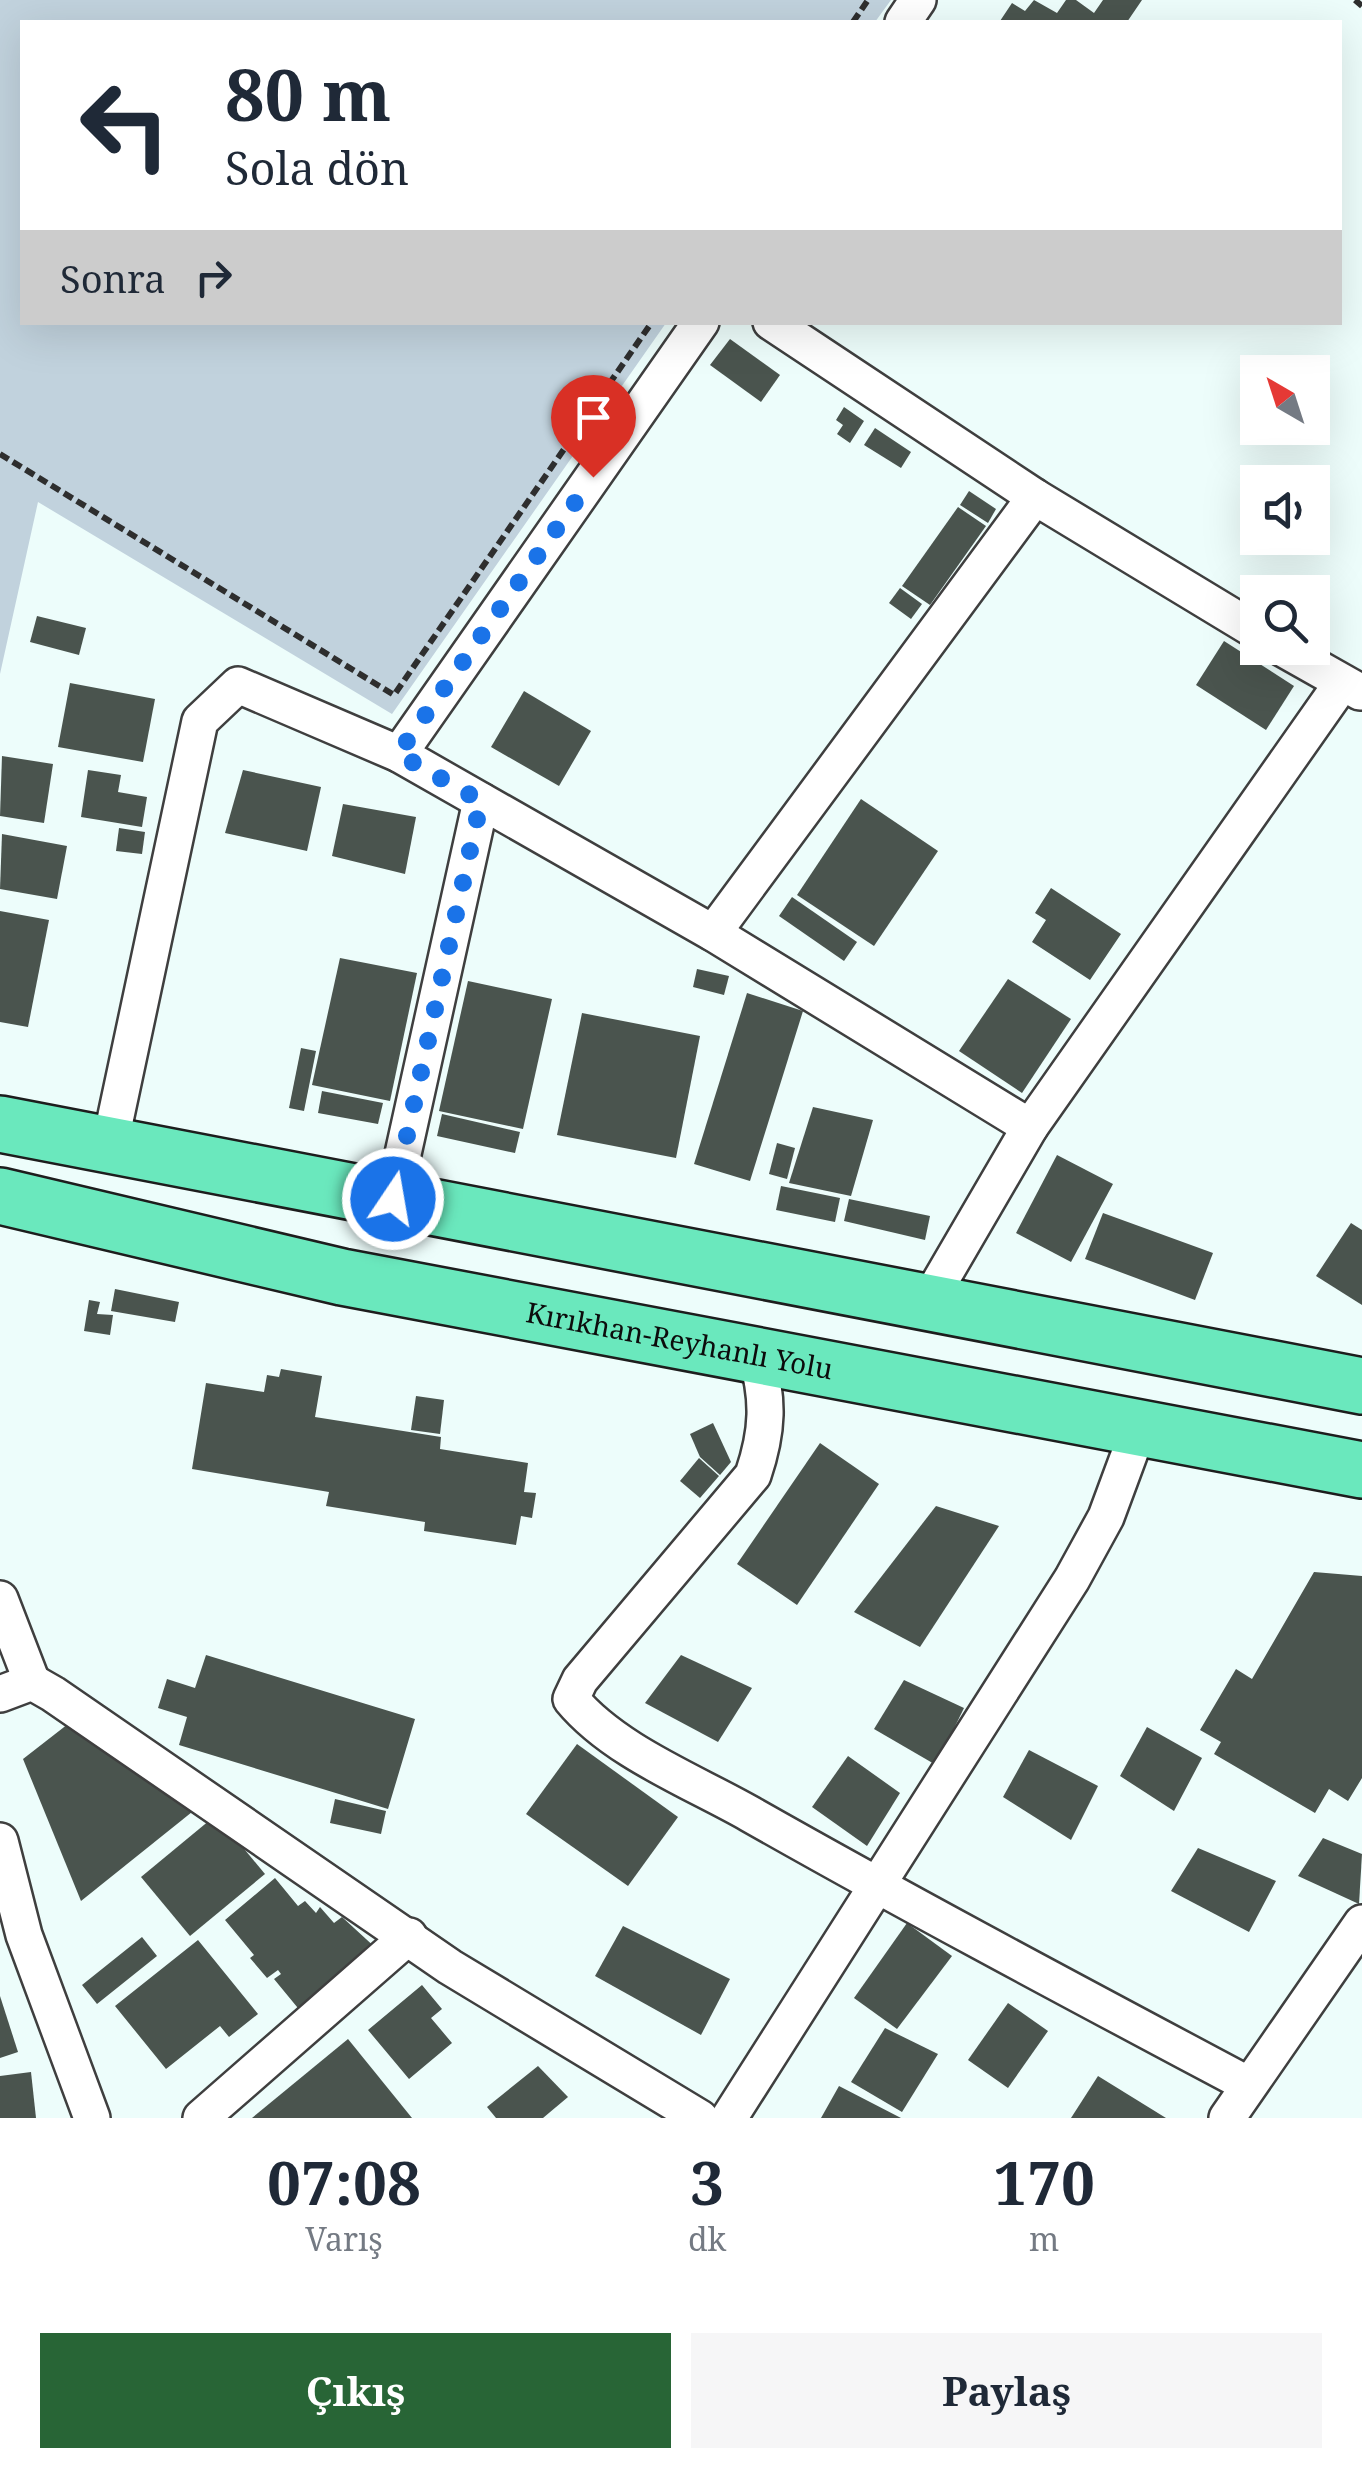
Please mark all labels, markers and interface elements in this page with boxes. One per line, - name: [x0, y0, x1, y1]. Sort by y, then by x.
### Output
- text: 80 m: [225, 46, 391, 142]
- icon: left: [60, 60, 190, 190]
- text: Sola dön: [225, 137, 409, 198]
- icon: right: [186, 250, 241, 305]
- text: Sonra: [60, 252, 166, 304]
- north arrow: [1240, 355, 1330, 445]
- map controls: [1240, 355, 1330, 665]
- pin: [551, 375, 636, 478]
- icon: arrive: [566, 390, 621, 445]
- button: sound: [1240, 465, 1330, 555]
- button: search: [1240, 575, 1330, 665]
- position arrow: [341, 1147, 445, 1251]
- street label: Kırıkhan-Reyhanlı Yolu: [523, 1292, 836, 1388]
- text: 07:08: [267, 2141, 421, 2223]
- text: 3: [690, 2141, 724, 2223]
- text: 170: [993, 2141, 1095, 2223]
- text: Varış: [305, 2217, 383, 2260]
- text: dk: [688, 2217, 726, 2260]
- text: m: [1029, 2217, 1059, 2260]
- button: Çıkış: [40, 2333, 671, 2448]
- button: Paylaş: [691, 2333, 1322, 2448]

